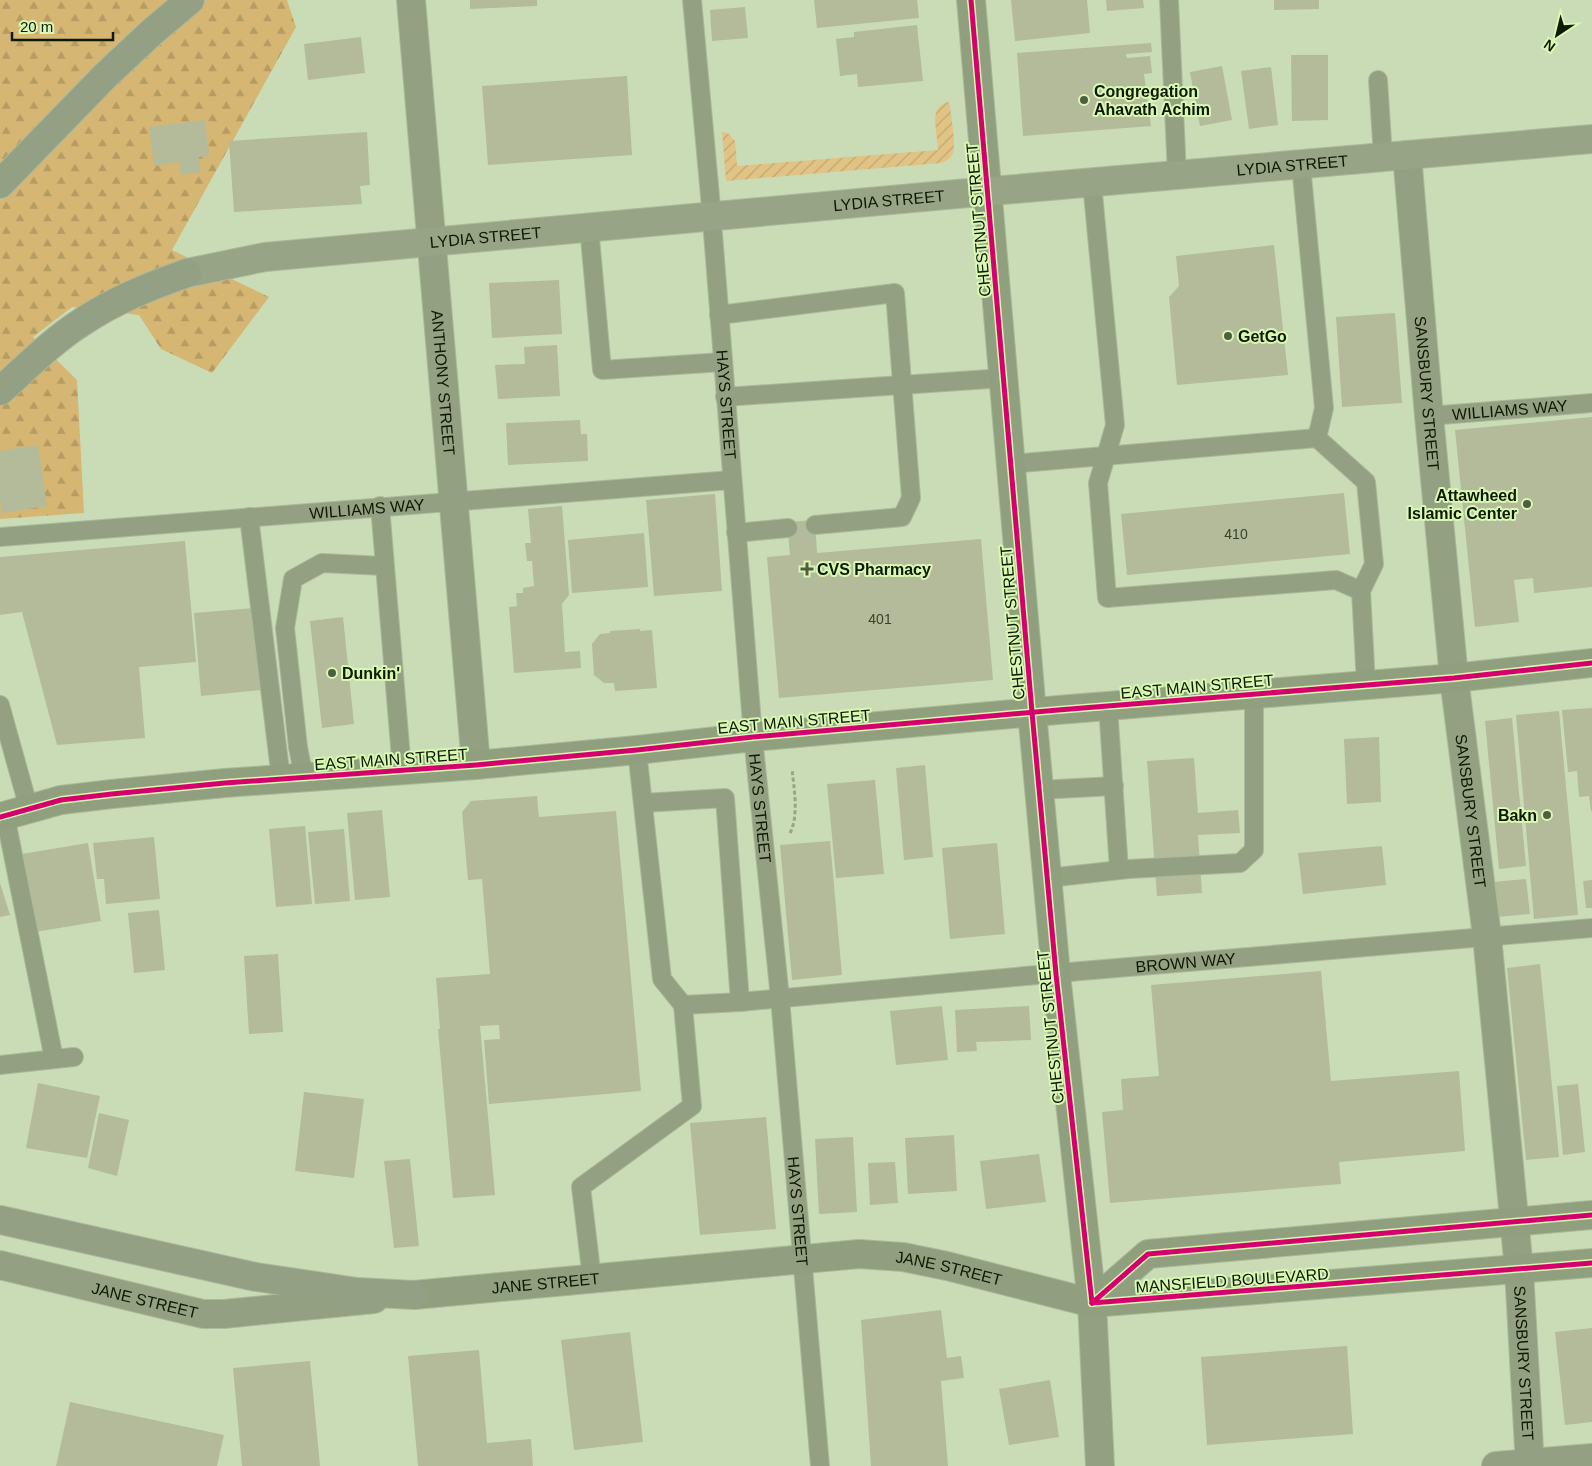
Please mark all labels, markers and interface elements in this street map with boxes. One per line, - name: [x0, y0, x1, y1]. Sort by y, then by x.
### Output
- scale bar: [12, 10, 114, 42]
- north arrow: [1532, 10, 1582, 60]
- text: 20 m: [20, 18, 53, 35]
- text: N: [1541, 36, 1558, 55]
- place label: Congregation Ahavath Achim: [1094, 83, 1210, 118]
- marker: Congregation Ahavath Achim: [1078, 94, 1090, 106]
- street label: CHESTNUT STREET: [963, 142, 994, 298]
- street label: LYDIA STREET: [1236, 152, 1349, 179]
- street label: LYDIA STREET: [832, 187, 945, 214]
- street label: LYDIA STREET: [429, 224, 542, 251]
- street label: ANTHONY STREET: [428, 309, 458, 456]
- street label: SANSBURY STREET: [1412, 315, 1442, 471]
- place label: GetGo: [1238, 328, 1287, 345]
- marker: GetGo: [1222, 330, 1234, 342]
- street label: HAYS STREET: [713, 349, 739, 460]
- street label: WILLIAMS WAY: [1451, 397, 1568, 423]
- place label: Attawheed Islamic Center: [1408, 487, 1517, 522]
- street label: WILLIAMS WAY: [309, 496, 426, 522]
- marker: Attawheed Islamic Center: [1521, 498, 1533, 510]
- house number: 410: [1224, 526, 1248, 542]
- street label: CHESTNUT STREET: [997, 545, 1028, 701]
- place label: CVS Pharmacy: [817, 561, 931, 578]
- marker: CVS Pharmacy: [801, 563, 813, 575]
- house number: 401: [868, 611, 892, 627]
- place label: Dunkin': [342, 665, 400, 682]
- marker: Dunkin': [326, 667, 338, 679]
- street label: EAST MAIN STREET: [1120, 671, 1274, 702]
- street label: EAST MAIN STREET: [717, 706, 871, 737]
- street label: SANSBURY STREET: [1452, 733, 1489, 889]
- street label: EAST MAIN STREET: [314, 746, 468, 773]
- street label: HAYS STREET: [746, 753, 774, 864]
- place label: Bakn: [1498, 807, 1537, 824]
- marker: Bakn: [1541, 809, 1553, 821]
- street label: CHESTNUT STREET: [1034, 949, 1067, 1105]
- street label: BROWN WAY: [1135, 950, 1237, 975]
- street label: HAYS STREET: [785, 1156, 811, 1267]
- street label: JANE STREET: [895, 1249, 1004, 1289]
- street label: MANSFIELD BOULEVARD: [1135, 1265, 1329, 1296]
- street label: JANE STREET: [491, 1270, 601, 1297]
- street label: JANE STREET: [90, 1279, 200, 1321]
- street label: SANSBURY STREET: [1511, 1285, 1537, 1441]

